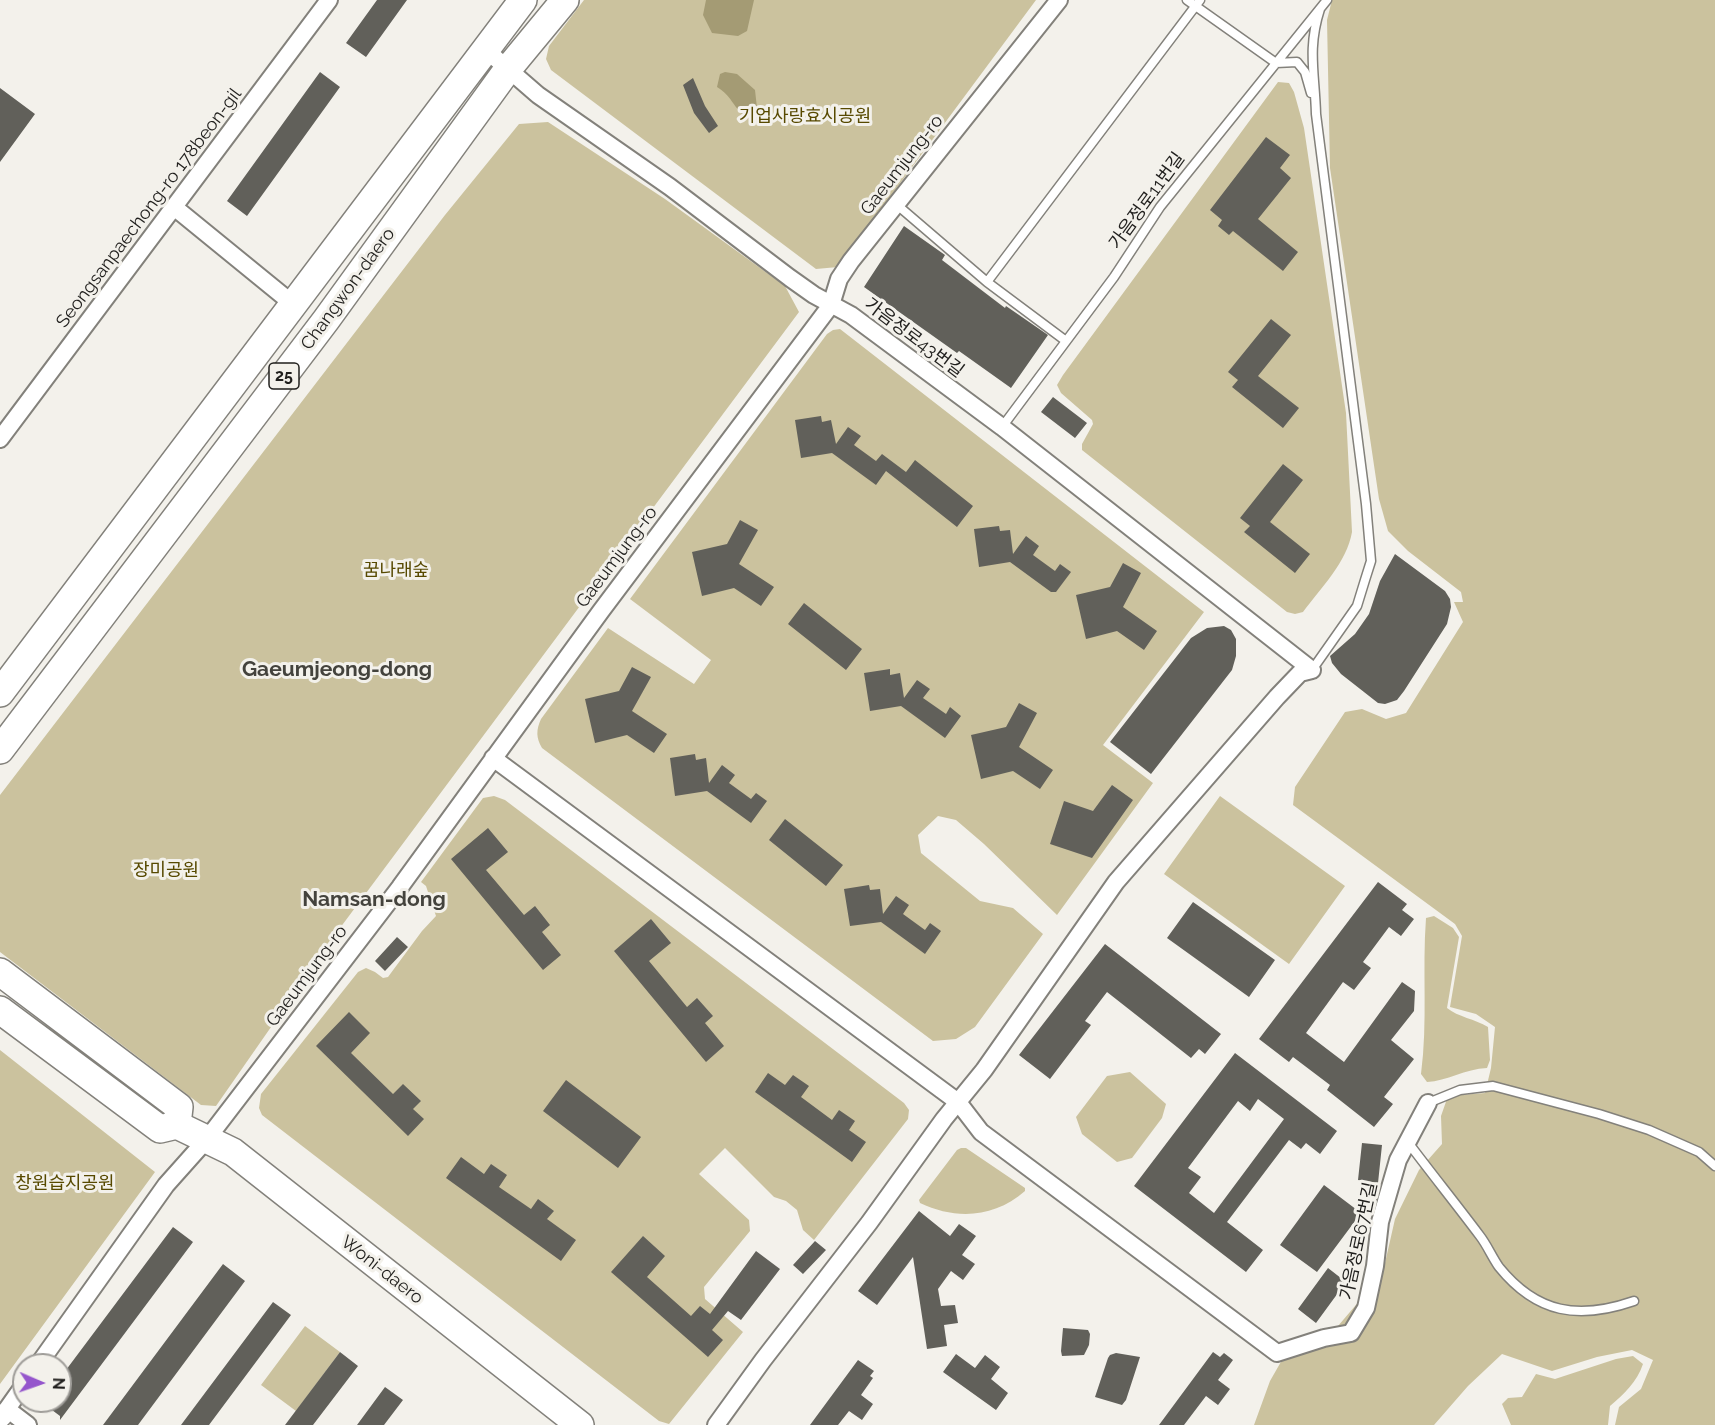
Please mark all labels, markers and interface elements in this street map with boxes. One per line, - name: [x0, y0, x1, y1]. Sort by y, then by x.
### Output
- street label: Seongsanpaechong-ro 178beon-gil: [52, 84, 246, 332]
- park label: 기업사랑효시공원: [739, 106, 871, 128]
- street label: Gaeumjung-ro: [856, 111, 948, 219]
- street label: 가음정로11번길: [1105, 148, 1189, 254]
- street label: Changwon-daero: [296, 224, 400, 354]
- street label: 가음정로43번길: [860, 294, 968, 382]
- road number: 25: [269, 363, 299, 389]
- street label: Gaeumjung-ro: [572, 502, 662, 612]
- park label: 꿈나래숲: [363, 560, 429, 582]
- district label: Gaeumjeong-dong: [242, 657, 432, 683]
- park label: 장미공원: [133, 860, 199, 882]
- district label: Namsan-dong: [302, 887, 446, 913]
- street label: Gaeumjung-ro: [262, 921, 352, 1031]
- park label: 창원습지공원: [15, 1173, 115, 1195]
- street label: 가음정로67번길: [1336, 1180, 1382, 1302]
- street label: Woni-daero: [336, 1231, 428, 1309]
- north arrow: [12, 1353, 72, 1413]
- text: N: [49, 1377, 68, 1390]

